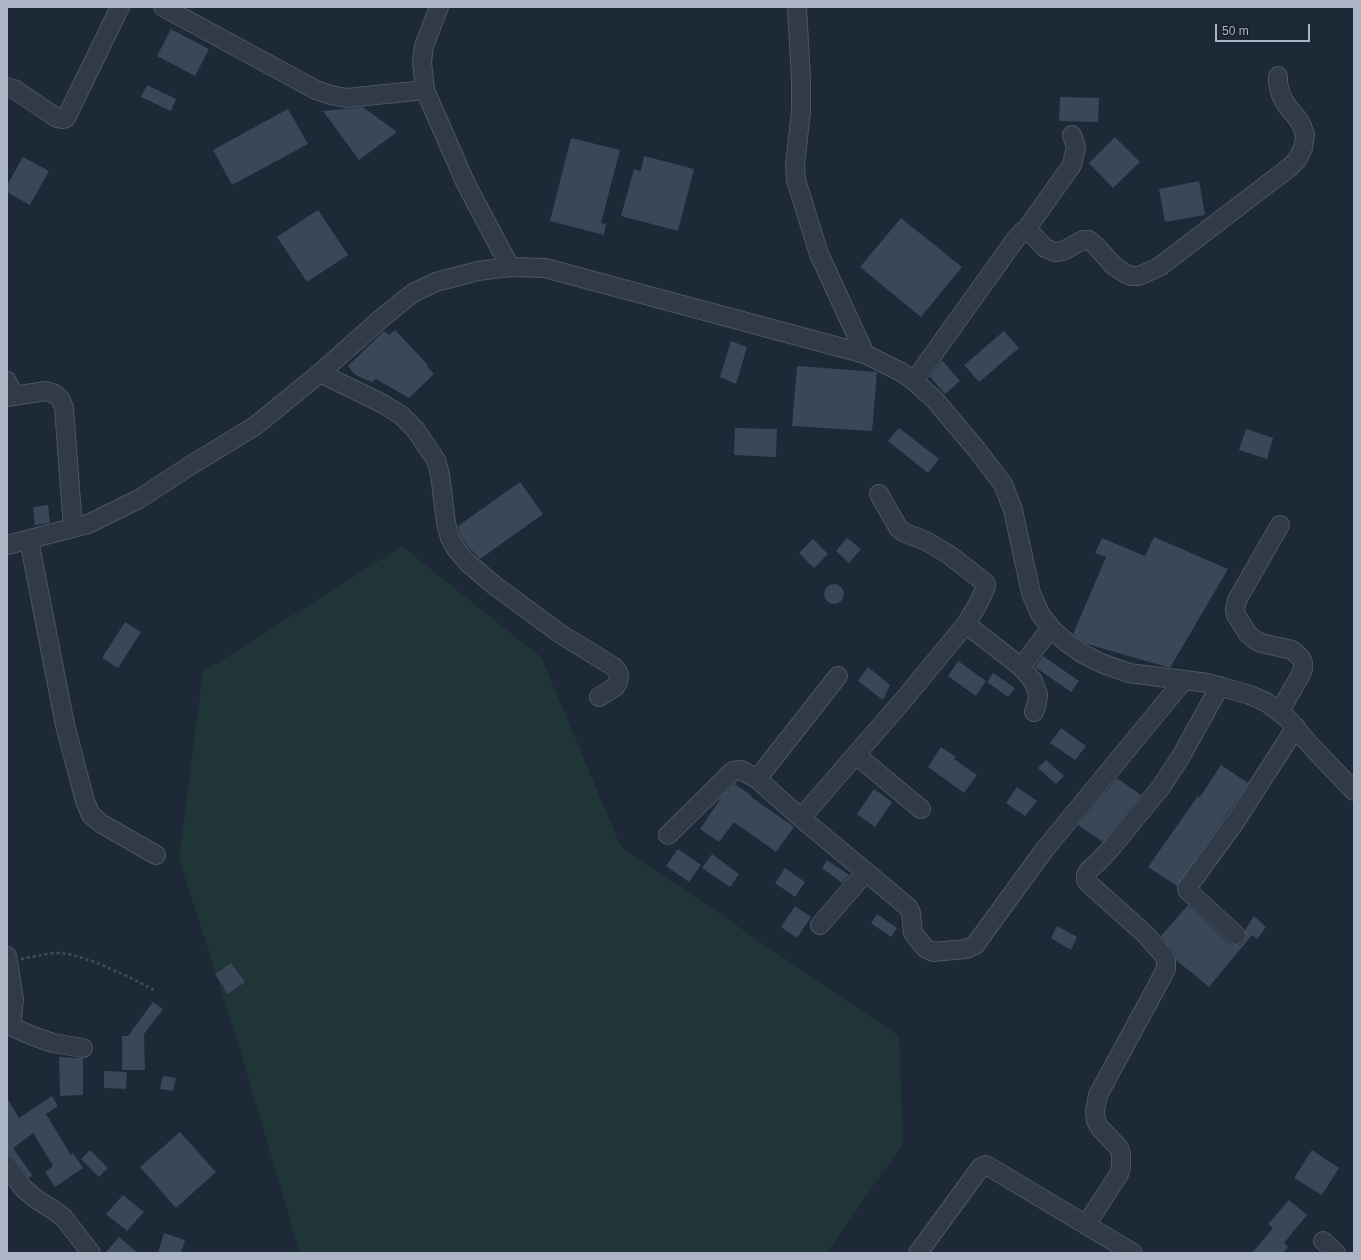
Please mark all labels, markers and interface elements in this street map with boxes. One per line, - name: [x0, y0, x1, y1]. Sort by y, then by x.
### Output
- scale bar: [1217, 16, 1312, 42]
- text: 50 m: [1222, 24, 1249, 38]

